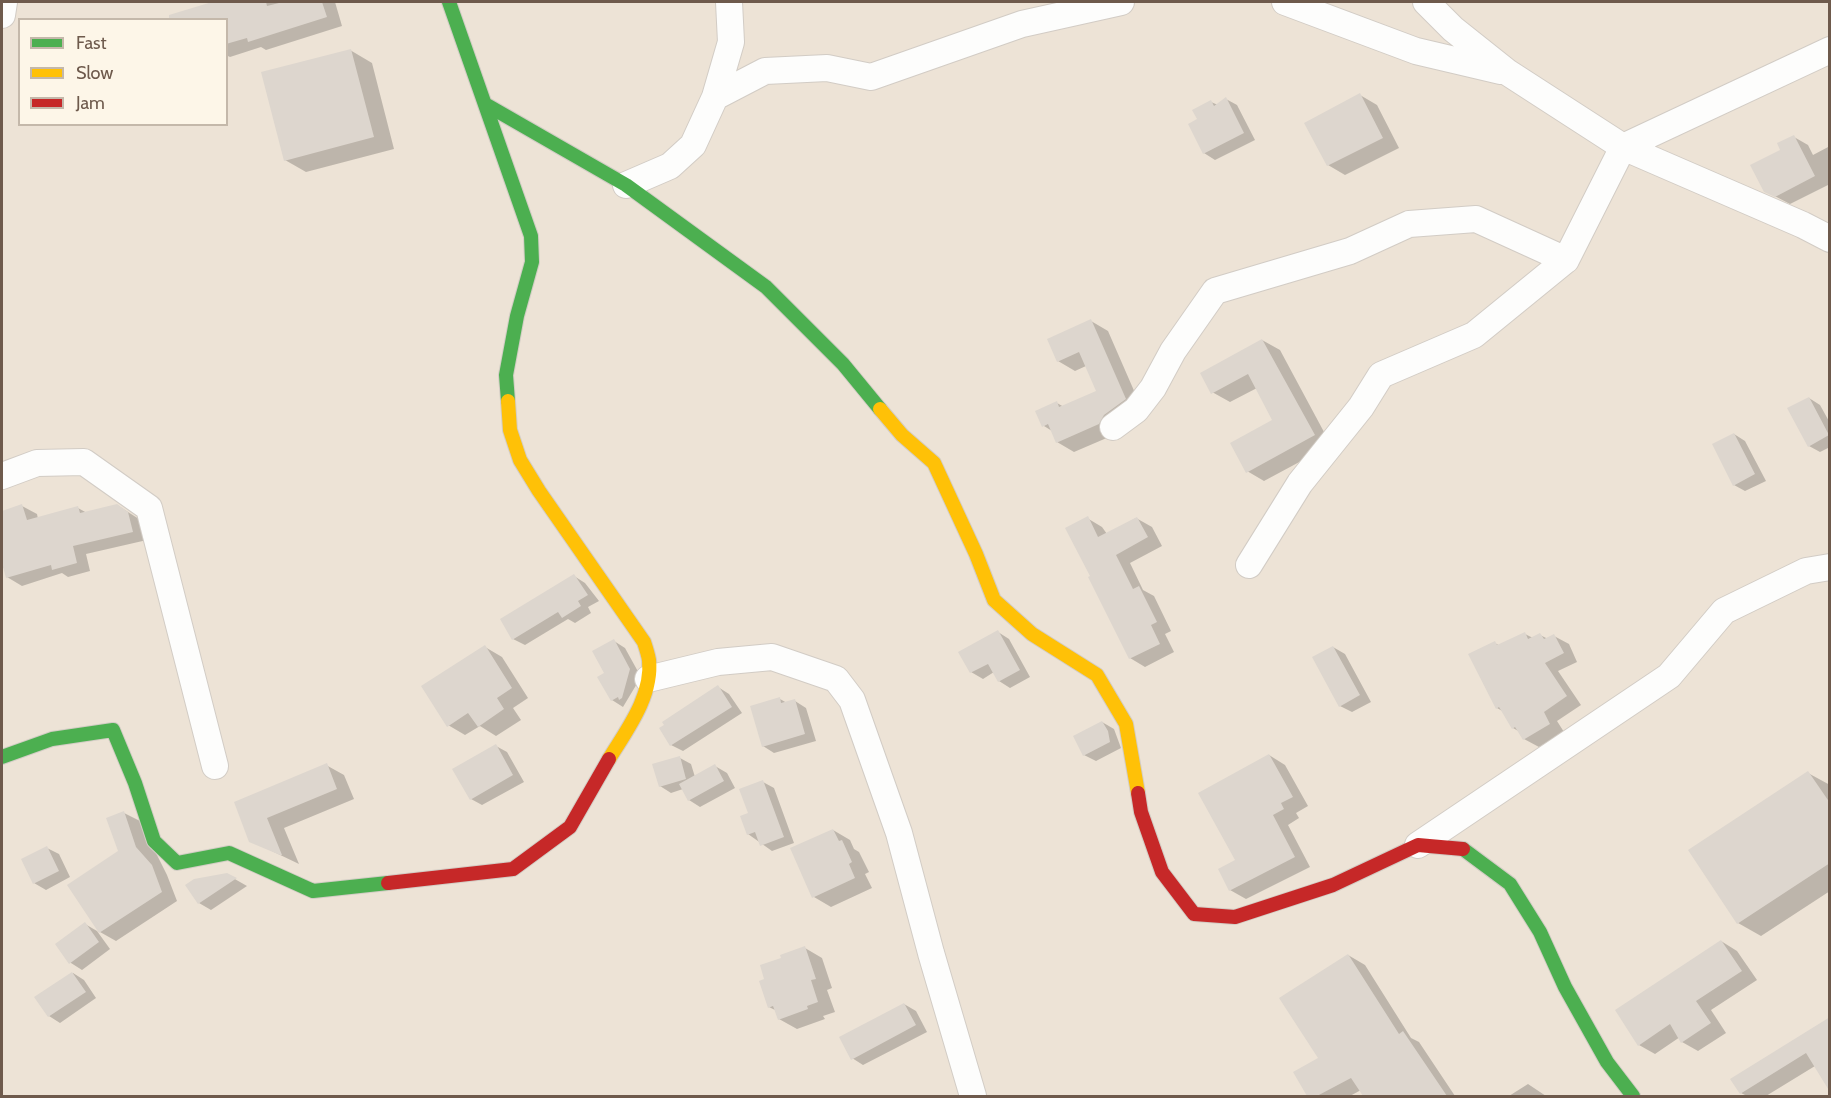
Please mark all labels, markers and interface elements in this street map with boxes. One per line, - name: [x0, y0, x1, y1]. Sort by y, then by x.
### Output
- legend: [18, 18, 228, 126]
- text: Fast: [76, 32, 107, 54]
- text: Slow: [76, 62, 113, 84]
- text: Jam: [76, 92, 105, 114]

